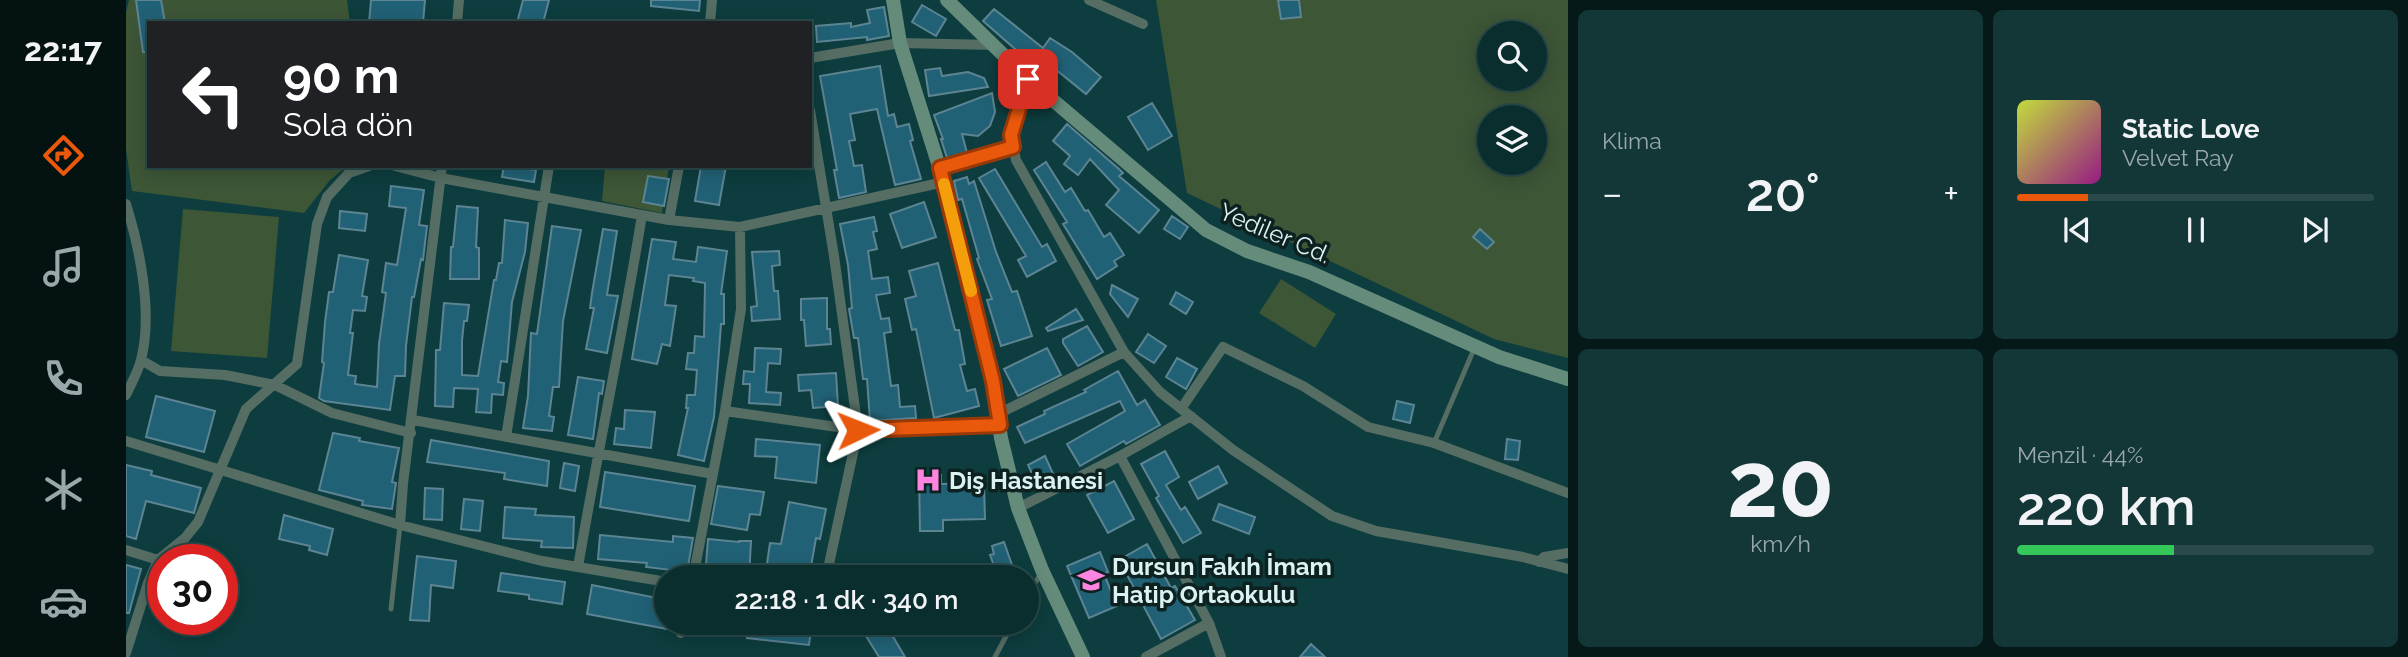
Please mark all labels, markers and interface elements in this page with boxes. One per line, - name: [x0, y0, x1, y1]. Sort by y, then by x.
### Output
- map controls: [1477, 21, 1547, 175]
- button: search: [1477, 21, 1547, 91]
- text: 22:17: [24, 31, 102, 68]
- text: 90 m: [283, 47, 399, 104]
- icon: left: [168, 49, 259, 140]
- pin: [998, 49, 1058, 109]
- icon: arrive: [1009, 60, 1047, 98]
- button: layers: [1477, 105, 1547, 175]
- text: Sola dön: [283, 106, 413, 143]
- text: Static Love: [2122, 114, 2260, 144]
- text: Klima: [1602, 127, 1662, 154]
- icon: directions: [39, 131, 88, 180]
- text: Velvet Ray: [2122, 144, 2234, 171]
- text: 20°: [1746, 162, 1820, 223]
- text: −: [1602, 171, 1622, 216]
- text: +: [1943, 171, 1959, 216]
- street label: Yediler Cd.: [1215, 197, 1335, 269]
- icon: previous: [2058, 211, 2096, 249]
- icon: pause: [2177, 211, 2215, 249]
- icon: next: [2296, 211, 2334, 249]
- icon: music: [39, 242, 88, 291]
- icon: phone: [39, 354, 88, 403]
- position arrow: [821, 393, 895, 467]
- text: 20: [1727, 431, 1834, 538]
- text: Menzil · 44%: [2017, 441, 2143, 468]
- icon: climate: [39, 465, 88, 514]
- hospital icon: Diş Hastanesi: [913, 465, 943, 495]
- place label: Diş Hastanesi: [949, 466, 1103, 495]
- text: 220 km: [2017, 476, 2196, 537]
- text: km/h: [1750, 530, 1811, 557]
- speed limit sign: 30: [147, 544, 238, 635]
- place label: Dursun Fakıh İmam Hatip Ortaokulu: [1112, 552, 1332, 609]
- school or university icon: Dursun Fakıh İmam Hatip Ortaokulu: [1076, 565, 1106, 595]
- icon: car: [39, 577, 88, 626]
- text: 22:18 · 1 dk · 340 m: [735, 585, 958, 615]

